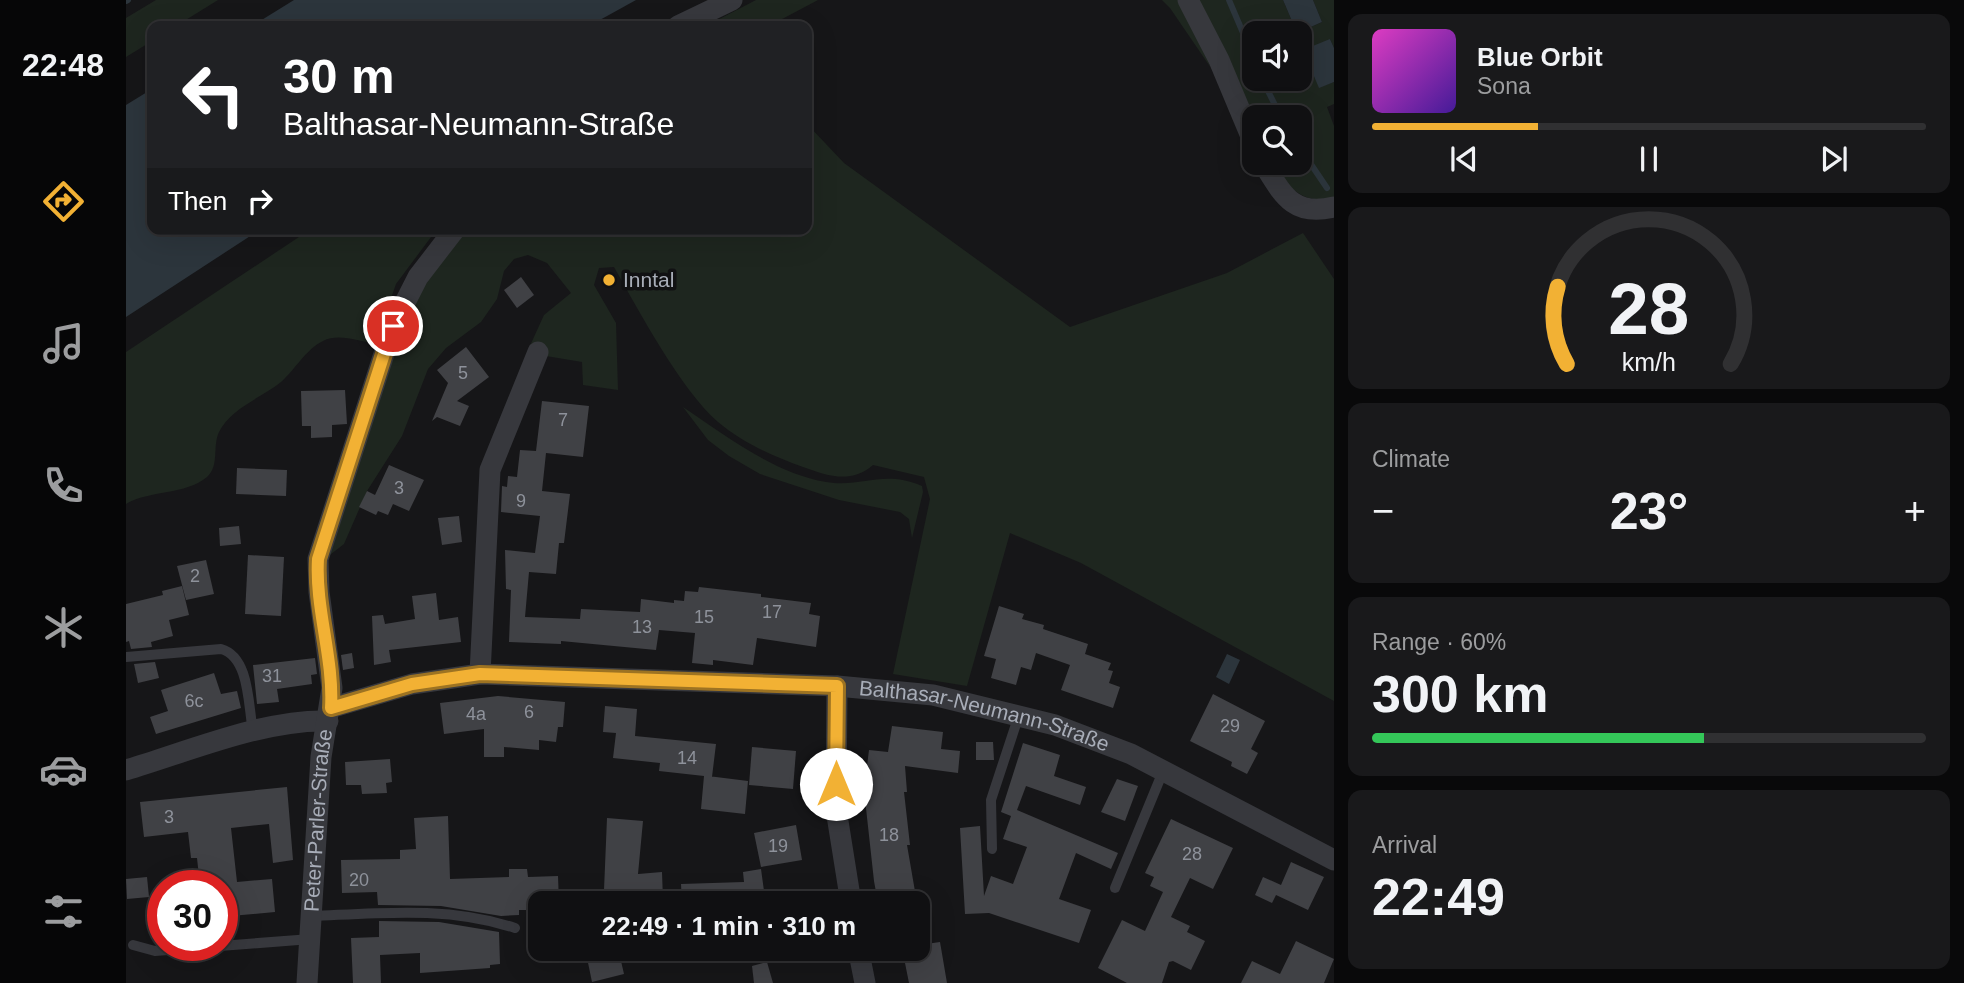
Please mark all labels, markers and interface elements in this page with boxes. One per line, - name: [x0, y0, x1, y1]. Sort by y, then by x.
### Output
- map controls: [1242, 21, 1312, 175]
- button: sound: [1242, 21, 1312, 91]
- text: Blue Orbit: [1477, 42, 1603, 72]
- text: 22:48: [22, 47, 104, 83]
- icon: left: [168, 49, 259, 140]
- text: 30 m: [283, 49, 395, 103]
- text: Sona: [1477, 73, 1531, 99]
- button: search: [1242, 105, 1312, 175]
- text: Balthasar-Neumann-Straße: [283, 106, 674, 142]
- icon: previous: [1445, 140, 1483, 178]
- icon: pause: [1630, 140, 1668, 178]
- icon: next: [1815, 140, 1853, 178]
- icon: directions: [39, 177, 88, 226]
- icon: right: [241, 182, 279, 220]
- text: Then: [168, 186, 227, 216]
- place label: Inntal: [623, 268, 674, 291]
- text: 28: [1609, 269, 1689, 350]
- marker: Inntal: [601, 272, 617, 288]
- pin: [363, 296, 423, 356]
- icon: arrive: [374, 307, 412, 345]
- icon: music: [39, 319, 88, 368]
- text: km/h: [1622, 348, 1676, 376]
- house number: 5: [458, 363, 468, 383]
- house number: 7: [558, 410, 568, 430]
- text: Climate: [1372, 446, 1450, 472]
- icon: phone: [39, 461, 88, 510]
- house number: 3: [394, 478, 404, 498]
- text: 23°: [1610, 482, 1688, 540]
- text: −: [1372, 490, 1394, 532]
- text: +: [1904, 490, 1926, 532]
- house number: 9: [516, 491, 526, 511]
- house number: 2: [190, 566, 200, 586]
- house number: 17: [762, 602, 782, 622]
- icon: climate: [39, 603, 88, 652]
- house number: 15: [694, 607, 714, 627]
- house number: 13: [632, 617, 652, 637]
- text: Range · 60%: [1372, 629, 1506, 655]
- text: 300 km: [1372, 665, 1548, 723]
- house number: 31: [262, 666, 282, 686]
- street label: Balthasar-Neumann-Straße: [858, 676, 1113, 756]
- house number: 6c: [184, 691, 204, 711]
- house number: 6: [524, 702, 534, 722]
- house number: 4a: [466, 704, 487, 724]
- house number: 29: [1220, 716, 1240, 736]
- street label: Peter-Parler-Straße: [299, 727, 336, 912]
- icon: car: [39, 745, 88, 794]
- position arrow: [799, 747, 873, 821]
- house number: 14: [677, 748, 697, 768]
- house number: 3: [164, 807, 174, 827]
- house number: 18: [879, 825, 899, 845]
- text: Arrival: [1372, 832, 1437, 858]
- house number: 19: [768, 836, 788, 856]
- house number: 28: [1182, 844, 1202, 864]
- text: 22:49: [1372, 868, 1505, 926]
- speed limit sign: 30: [147, 870, 238, 961]
- house number: 20: [349, 870, 369, 890]
- icon: filters: [39, 887, 88, 936]
- text: 22:49 · 1 min · 310 m: [602, 911, 856, 941]

